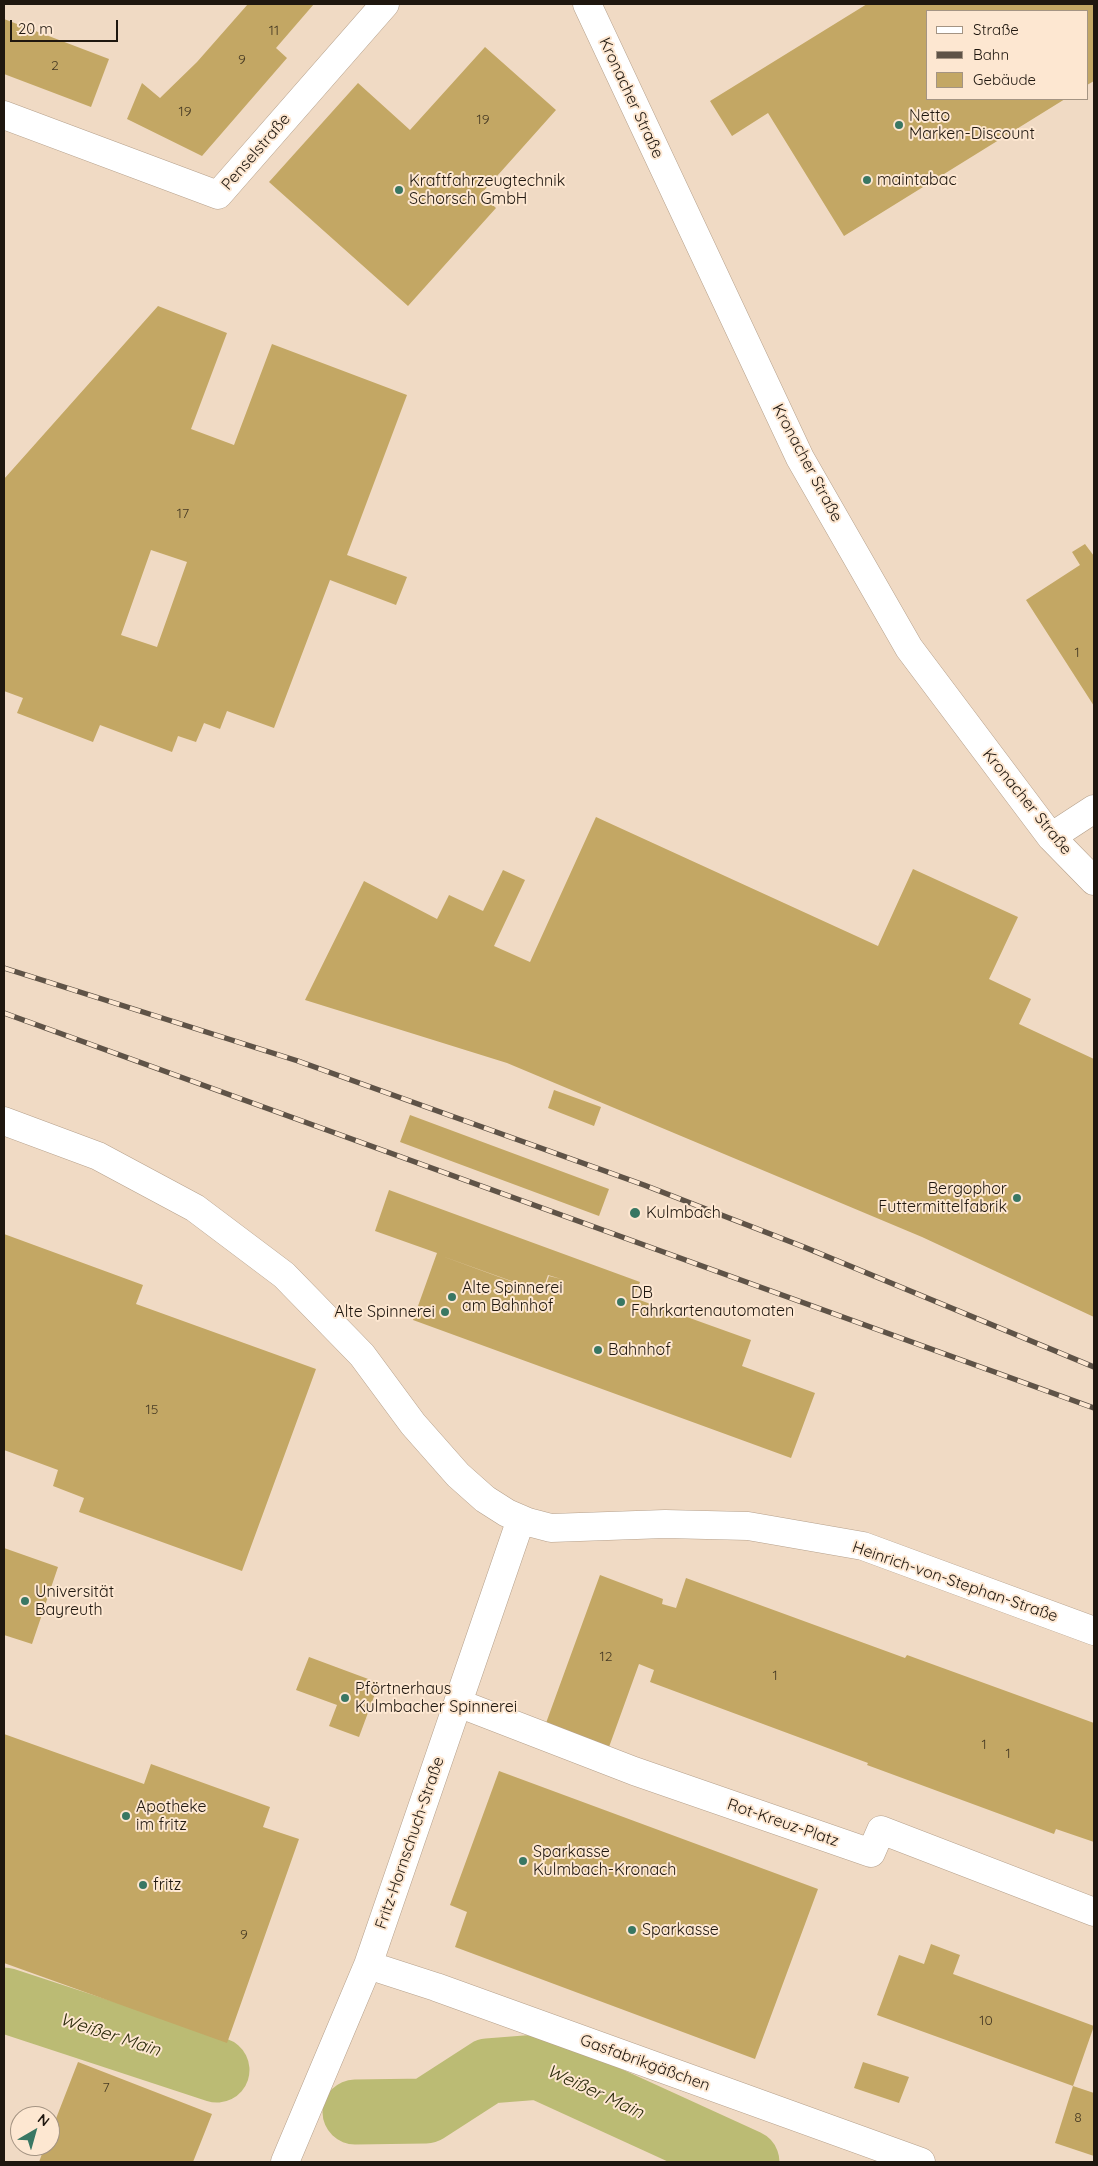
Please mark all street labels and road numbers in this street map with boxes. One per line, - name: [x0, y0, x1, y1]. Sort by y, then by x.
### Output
- street label: Kronacher Straße: [595, 35, 667, 161]
- street label: Penselstraße: [218, 110, 294, 194]
- street label: Kronacher Straße: [768, 401, 846, 525]
- street label: Kronacher Straße: [978, 745, 1076, 859]
- street label: Heinrich-von-Stephan-Straße: [850, 1538, 1060, 1626]
- street label: Fritz-Hornschuch-Straße: [371, 1754, 449, 1932]
- street label: Rot-Kreuz-Platz: [725, 1795, 841, 1851]
- street label: Gasfabrikgäßchen: [577, 2031, 713, 2095]

